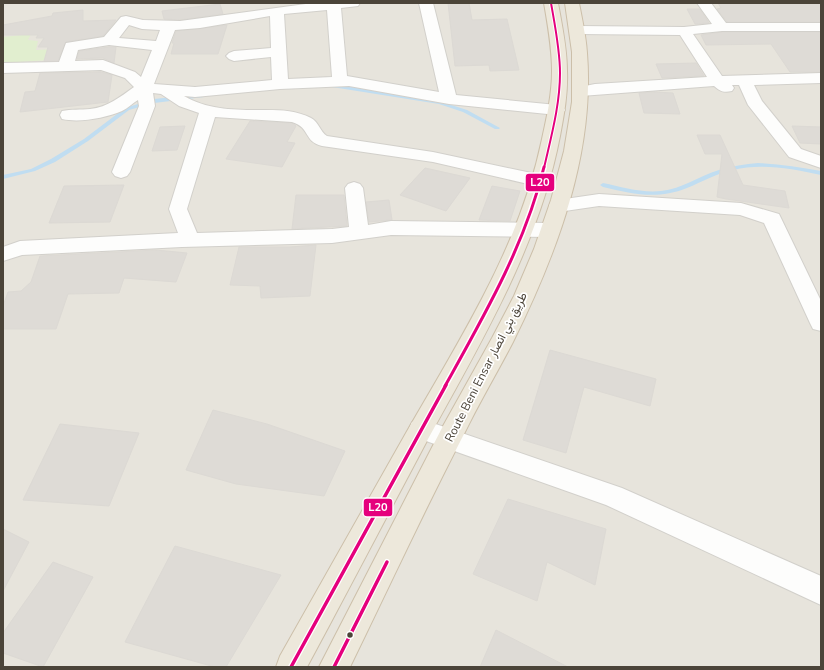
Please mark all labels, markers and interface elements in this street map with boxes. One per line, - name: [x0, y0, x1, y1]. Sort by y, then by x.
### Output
- line badge: L20: [525, 173, 555, 192]
- text: L20: [530, 175, 550, 190]
- street label: Route Beni Ensar طريق بني انصار: [441, 289, 533, 446]
- line badge: L20: [363, 498, 393, 517]
- text: L20: [368, 500, 388, 515]
- unlabelled marker: [345, 630, 355, 640]

